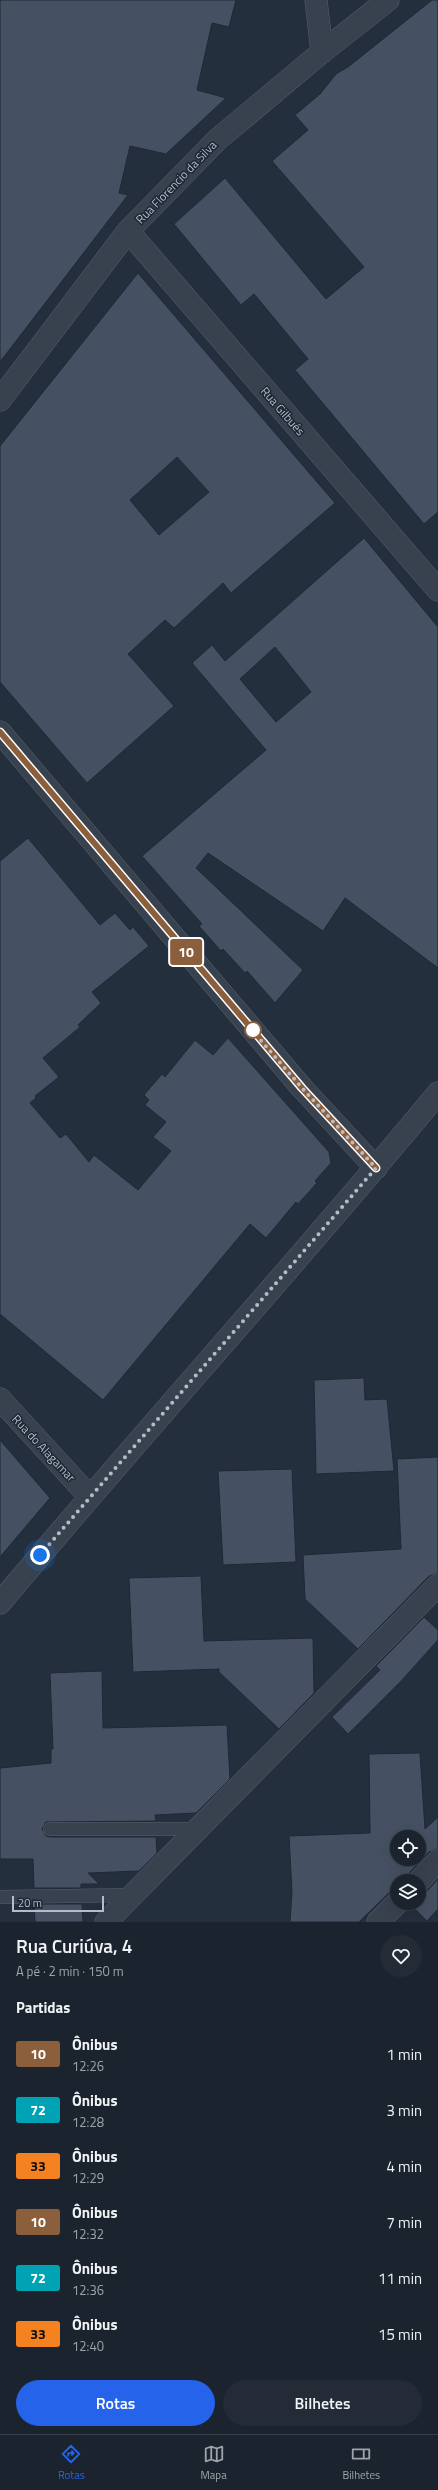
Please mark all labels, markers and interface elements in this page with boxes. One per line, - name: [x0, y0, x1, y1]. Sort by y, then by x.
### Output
- street label: Rua Florencio da Silva: [131, 136, 221, 228]
- street label: Rua Gilbués: [256, 382, 310, 440]
- line badge: 10: [168, 939, 204, 965]
- text: 10: [178, 941, 194, 962]
- unlabelled marker: [244, 1021, 262, 1039]
- street label: Rua do Alagamar: [8, 1410, 80, 1486]
- your location: [30, 1545, 50, 1565]
- map controls: [390, 1830, 426, 1910]
- button: locate: [390, 1830, 426, 1866]
- button: layers: [390, 1874, 426, 1910]
- scale bar: [12, 1894, 104, 1913]
- text: 20 m: [18, 1895, 42, 1911]
- text: Rua Curiúva, 4: [16, 1931, 132, 1960]
- button: heart: [380, 1935, 422, 1977]
- text: A pé · 2 min · 150 m: [16, 1961, 124, 1981]
- text: Partidas: [16, 1996, 70, 2019]
- text: Ônibus: [72, 2033, 117, 2056]
- text: 10: [30, 2043, 46, 2064]
- text: 1 min: [386, 2043, 422, 2066]
- text: 12:26: [72, 2056, 104, 2076]
- text: Ônibus: [72, 2089, 117, 2112]
- text: 72: [30, 2099, 46, 2120]
- text: 3 min: [386, 2099, 422, 2122]
- text: 12:28: [72, 2112, 104, 2132]
- text: Ônibus: [72, 2145, 117, 2168]
- text: 33: [30, 2155, 46, 2176]
- text: 4 min: [386, 2155, 422, 2178]
- text: 12:29: [72, 2168, 104, 2188]
- text: Ônibus: [72, 2201, 117, 2224]
- text: 10: [30, 2211, 46, 2232]
- text: 7 min: [386, 2211, 422, 2234]
- text: 12:32: [72, 2224, 104, 2244]
- text: Ônibus: [72, 2257, 117, 2280]
- text: 72: [30, 2267, 46, 2288]
- text: 11 min: [378, 2267, 422, 2290]
- text: 12:36: [72, 2280, 104, 2300]
- text: Ônibus: [72, 2313, 117, 2336]
- text: 33: [30, 2323, 46, 2344]
- text: 15 min: [378, 2323, 422, 2346]
- text: 12:40: [72, 2336, 104, 2356]
- button: Rotas: [16, 2380, 215, 2426]
- button: Bilhetes: [223, 2380, 422, 2426]
- tab: Rotas: [58, 2443, 85, 2483]
- tab: Mapa: [201, 2443, 227, 2483]
- tab: Bilhetes: [342, 2443, 380, 2483]

